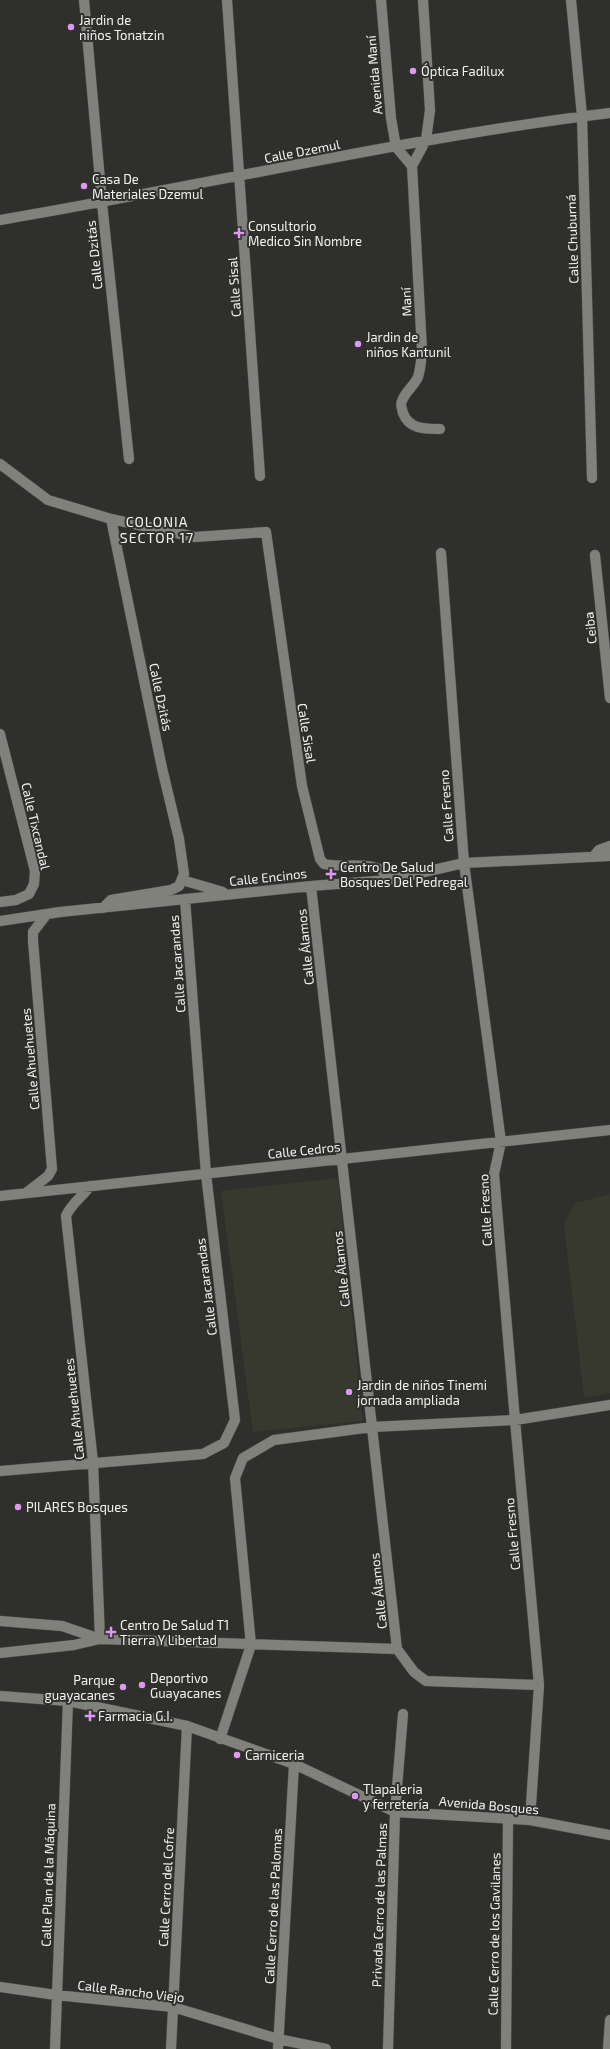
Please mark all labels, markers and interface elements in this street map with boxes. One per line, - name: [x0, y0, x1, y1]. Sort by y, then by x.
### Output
- place label: Jardin de niños Tonatzin: [79, 12, 164, 43]
- marker: Jardin de niños Tonatzin: [66, 22, 76, 32]
- street label: Avenida Maní: [363, 34, 385, 115]
- place label: Óptica Fadilux: [421, 62, 505, 79]
- marker: Óptica Fadilux: [408, 66, 418, 76]
- street label: Calle Dzemul: [263, 136, 341, 166]
- place label: Casa De Materiales Dzemul: [92, 171, 203, 202]
- marker: Casa De Materiales Dzemul: [79, 181, 89, 191]
- street label: Calle Chuburná: [562, 194, 582, 284]
- place label: Consultorio Medico Sin Nombre: [248, 218, 362, 249]
- street label: Calle Dzitás: [82, 220, 106, 290]
- marker: Consultorio Medico Sin Nombre: [233, 227, 245, 239]
- street label: Calle Sisal: [224, 256, 244, 318]
- street label: Maní: [397, 286, 415, 317]
- place label: Jardin de niños Kantunil: [366, 329, 451, 360]
- marker: Jardin de niños Kantunil: [353, 339, 363, 349]
- district label: COLONIA SECTOR 17: [120, 513, 194, 546]
- street label: Ceiba: [580, 611, 600, 645]
- street label: Calle Dzitás: [146, 661, 176, 733]
- street label: Calle Sisal: [294, 702, 320, 764]
- street label: Calle Fresno: [435, 769, 457, 843]
- street label: Calle Tixcandal: [18, 781, 54, 871]
- place label: Centro De Salud Bosques Del Pedregal: [340, 859, 468, 890]
- street label: Calle Encinos: [228, 865, 308, 889]
- marker: Centro De Salud Bosques Del Pedregal: [325, 868, 337, 880]
- street label: Calle Álamos: [292, 908, 317, 986]
- street label: Calle Jacarandas: [166, 915, 188, 1013]
- street label: Calle Ahuehuetes: [18, 1007, 42, 1111]
- street label: Calle Cedros: [267, 1138, 341, 1162]
- street label: Calle Fresno: [475, 1173, 495, 1247]
- street label: Calle Álamos: [328, 1230, 353, 1308]
- street label: Calle Jacarandas: [192, 1237, 220, 1337]
- street label: Calle Ahuehuetes: [61, 1357, 87, 1461]
- place label: Jardin de niños Tinemi jornada ampliada: [357, 1377, 487, 1408]
- marker: Jardin de niños Tinemi jornada ampliada: [344, 1387, 354, 1397]
- street label: Calle Fresno: [501, 1497, 523, 1571]
- place label: PILARES Bosques: [26, 1499, 128, 1515]
- marker: PILARES Bosques: [13, 1502, 23, 1512]
- street label: Calle Álamos: [365, 1552, 390, 1630]
- place label: Centro De Salud T1 Tierra Y Libertad: [120, 1617, 229, 1648]
- marker: Centro De Salud T1 Tierra Y Libertad: [105, 1626, 117, 1638]
- place label: Deportivo Guayacanes: [150, 1670, 221, 1701]
- place label: Parque guayacanes: [45, 1672, 115, 1703]
- marker: Deportivo Guayacanes: [137, 1680, 147, 1690]
- marker: Parque guayacanes: [118, 1682, 128, 1692]
- place label: Farmacia G.I.: [98, 1708, 173, 1724]
- marker: Farmacia G.I.: [85, 1711, 95, 1721]
- place label: Carniceria: [245, 1747, 304, 1763]
- marker: Carniceria: [232, 1750, 242, 1760]
- place label: Tlapaleria y ferretería: [363, 1781, 429, 1812]
- marker: Tlapaleria y ferretería: [350, 1791, 360, 1801]
- street label: Avenida Bosques: [438, 1793, 540, 1817]
- street label: Calle Plan de la Máquina: [37, 1803, 59, 1947]
- street label: Privada Cerro de las Palmas: [368, 1823, 390, 1987]
- street label: Calle Cerro del Cofre: [155, 1827, 177, 1947]
- street label: Calle Cerro de las Palomas: [261, 1828, 285, 1984]
- street label: Calle Cerro de los Gavilanes: [485, 1853, 503, 2015]
- street label: Calle Rancho Viejo: [77, 1977, 185, 2005]

